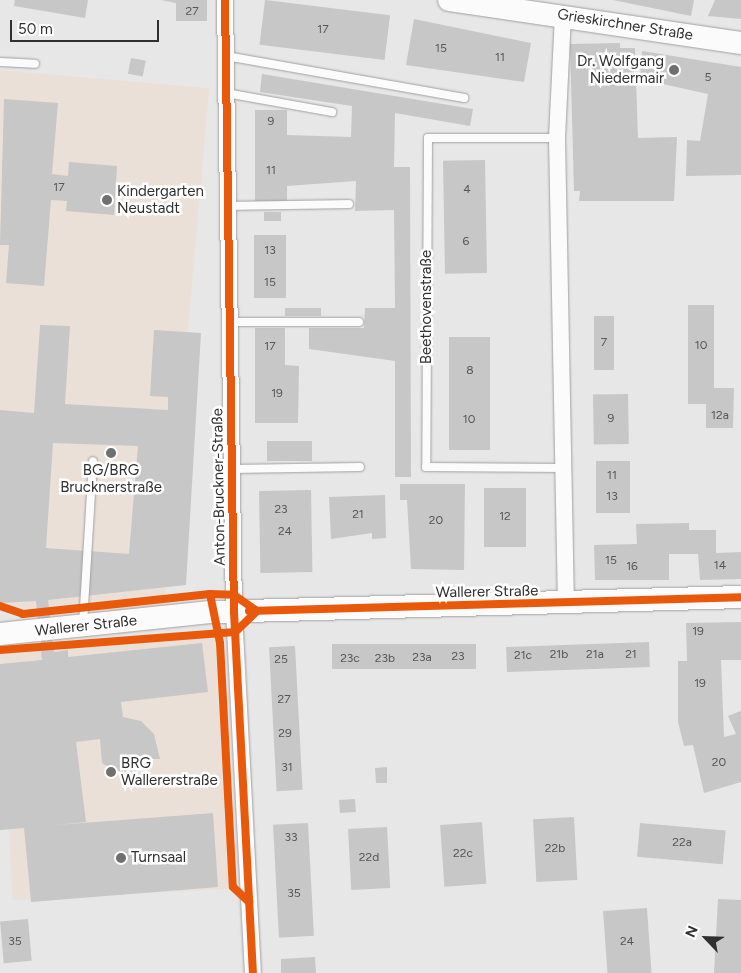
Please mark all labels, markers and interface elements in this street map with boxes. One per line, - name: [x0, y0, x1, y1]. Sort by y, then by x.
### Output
- house number: 27: [185, 5, 199, 19]
- street label: Grieskirchner Straße: [556, 5, 694, 45]
- scale bar: [12, 10, 161, 42]
- text: 50 m: [18, 20, 53, 38]
- house number: 17: [317, 23, 329, 37]
- house number: 15: [435, 42, 447, 56]
- house number: 11: [495, 51, 505, 65]
- place label: Dr. Wolfgang Niedermair: [577, 52, 664, 87]
- marker: Dr. Wolfgang Niedermair: [668, 64, 680, 76]
- house number: 5: [705, 71, 711, 85]
- house number: 9: [268, 115, 274, 129]
- house number: 11: [266, 164, 276, 178]
- house number: 17: [53, 181, 65, 195]
- place label: Kindergarten Neustadt: [117, 182, 204, 217]
- house number: 4: [463, 183, 471, 197]
- marker: Kindergarten Neustadt: [101, 194, 113, 206]
- house number: 6: [463, 235, 469, 249]
- house number: 13: [264, 244, 276, 258]
- street label: Beethovenstraße: [418, 250, 436, 364]
- house number: 15: [264, 276, 276, 290]
- house number: 7: [601, 336, 607, 350]
- house number: 10: [695, 339, 707, 353]
- house number: 17: [264, 340, 276, 354]
- house number: 8: [466, 364, 474, 378]
- house number: 19: [271, 387, 283, 401]
- street label: Anton-Bruckner-Straße: [209, 408, 229, 566]
- house number: 12a: [711, 409, 729, 423]
- house number: 9: [608, 412, 614, 426]
- house number: 10: [463, 413, 475, 427]
- marker: BG/BRG Brucknerstraße: [105, 447, 117, 459]
- place label: BG/BRG Brucknerstraße: [60, 461, 162, 496]
- house number: 11: [607, 469, 617, 483]
- house number: 13: [606, 490, 618, 504]
- house number: 23: [274, 503, 288, 517]
- house number: 21: [352, 508, 364, 522]
- house number: 12: [499, 510, 511, 524]
- house number: 20: [429, 514, 443, 528]
- house number: 24: [278, 525, 292, 539]
- house number: 15: [605, 554, 617, 568]
- house number: 14: [714, 559, 726, 573]
- house number: 16: [626, 560, 638, 574]
- street label: Wallerer Straße: [436, 582, 538, 602]
- street label: Wallerer Straße: [34, 612, 138, 640]
- house number: 19: [692, 625, 704, 639]
- house number: 21b: [550, 648, 568, 662]
- house number: 21a: [586, 648, 604, 662]
- house number: 21: [625, 648, 637, 662]
- house number: 21c: [514, 649, 532, 663]
- house number: 23: [451, 650, 465, 664]
- house number: 23a: [412, 651, 432, 665]
- house number: 23c: [340, 652, 360, 666]
- house number: 23b: [375, 652, 395, 666]
- house number: 25: [274, 653, 288, 667]
- house number: 19: [694, 677, 706, 691]
- house number: 27: [277, 693, 291, 707]
- house number: 29: [278, 727, 292, 741]
- place label: BRG Wallererstraße: [121, 754, 218, 789]
- house number: 20: [712, 756, 726, 770]
- house number: 31: [281, 761, 293, 775]
- marker: BRG Wallererstraße: [105, 766, 117, 778]
- house number: 33: [284, 831, 298, 845]
- house number: 22a: [672, 836, 692, 850]
- house number: 22b: [545, 842, 565, 856]
- house number: 22c: [453, 847, 473, 861]
- place label: Turnsaal: [131, 849, 186, 867]
- house number: 22d: [359, 851, 379, 865]
- marker: Turnsaal: [115, 852, 127, 864]
- house number: 35: [287, 887, 301, 901]
- north arrow: [681, 913, 731, 963]
- text: N: [682, 923, 702, 940]
- house number: 35: [8, 935, 22, 949]
- house number: 24: [620, 935, 634, 949]

